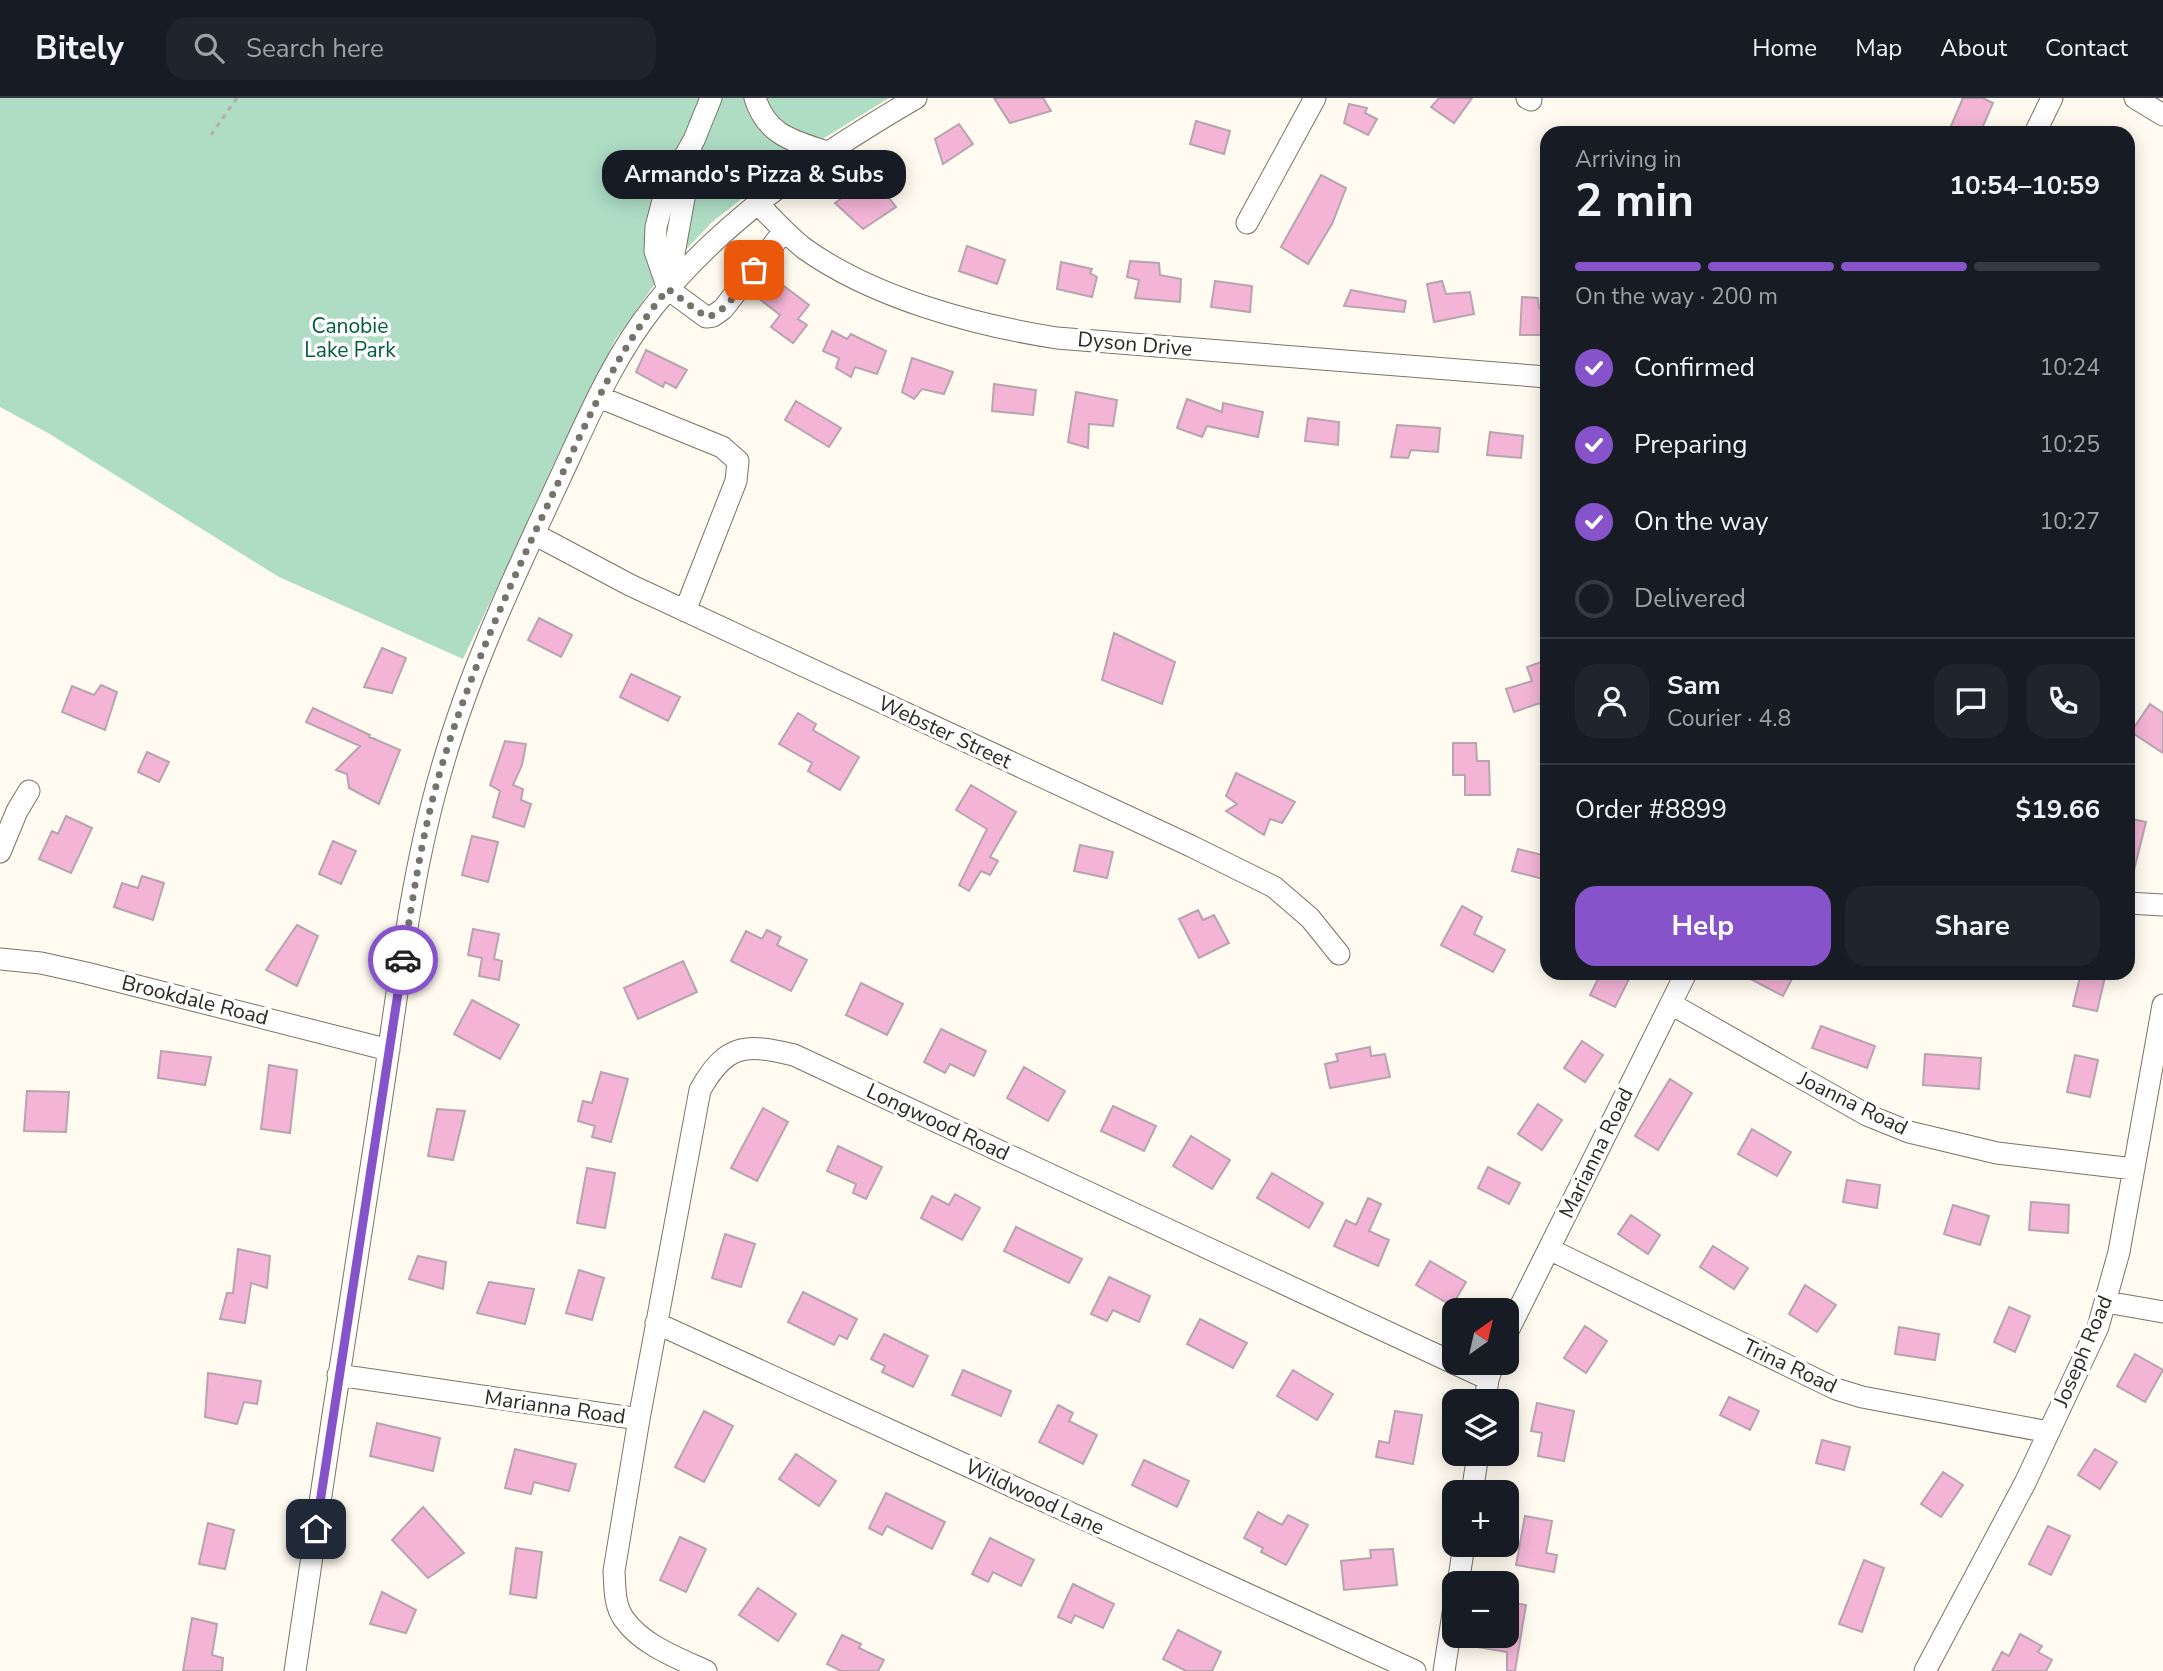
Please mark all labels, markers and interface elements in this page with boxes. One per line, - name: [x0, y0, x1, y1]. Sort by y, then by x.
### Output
- search box: [166, 17, 656, 80]
- text: Bitely: [35, 26, 124, 71]
- icon: search: [190, 29, 228, 67]
- text: Search here: [246, 31, 384, 66]
- text: Home: [1752, 32, 1817, 64]
- text: Map: [1855, 32, 1902, 64]
- text: About: [1940, 32, 2007, 64]
- text: Contact: [2045, 32, 2128, 64]
- text: Arriving in: [1575, 144, 1682, 175]
- callout: Armando's Pizza & Subs: [602, 151, 906, 200]
- text: Armando's Pizza & Subs: [624, 159, 884, 190]
- text: 10:54–10:59: [1949, 168, 2100, 203]
- text: 2 min: [1575, 169, 1694, 232]
- pin: [724, 240, 784, 300]
- icon: bag: [735, 251, 773, 289]
- text: On the way · 200 m: [1575, 281, 1778, 312]
- park label: Canobie Lake Park: [304, 312, 396, 364]
- street label: Dyson Drive: [1076, 325, 1194, 363]
- icon: check: [1575, 349, 1613, 387]
- text: Confirmed: [1634, 350, 1755, 385]
- text: 10:24: [2040, 352, 2100, 383]
- icon: check: [1575, 426, 1613, 464]
- text: Preparing: [1634, 427, 1747, 462]
- text: 10:25: [2040, 429, 2100, 460]
- icon: check: [1575, 503, 1613, 541]
- text: On the way: [1634, 504, 1768, 539]
- text: 10:27: [2040, 506, 2100, 537]
- text: Delivered: [1634, 581, 1746, 616]
- button: person: [1575, 664, 1649, 738]
- button: chat: [1934, 664, 2008, 738]
- button: phone: [2026, 664, 2100, 738]
- text: Sam: [1667, 668, 1720, 703]
- street label: Webster Street: [874, 689, 1017, 775]
- text: Courier · 4.8: [1667, 703, 1791, 734]
- text: Order #8899: [1575, 792, 1727, 827]
- text: $19.66: [2016, 792, 2100, 827]
- button: Help: [1575, 886, 1831, 966]
- button: Share: [1845, 886, 2100, 966]
- courier: [368, 925, 438, 995]
- icon: car: [384, 941, 422, 979]
- street label: Brookdale Road: [119, 968, 271, 1032]
- street label: Joanna Road: [1793, 1064, 1913, 1142]
- street label: Longwood Road: [862, 1077, 1014, 1167]
- street label: Marianna Road: [1552, 1083, 1640, 1223]
- street label: Joseph Road: [2047, 1291, 2119, 1412]
- north arrow: [1442, 1298, 1519, 1376]
- map controls: [1442, 1298, 1519, 1648]
- street label: Trina Road: [1738, 1332, 1842, 1400]
- street label: Marianna Road: [483, 1383, 627, 1431]
- button: layers: [1442, 1389, 1519, 1466]
- street label: Wildwood Lane: [961, 1453, 1109, 1541]
- button: +: [1442, 1480, 1519, 1557]
- pin: [286, 1499, 346, 1559]
- icon: home: [297, 1510, 335, 1548]
- button: −: [1442, 1571, 1519, 1648]

